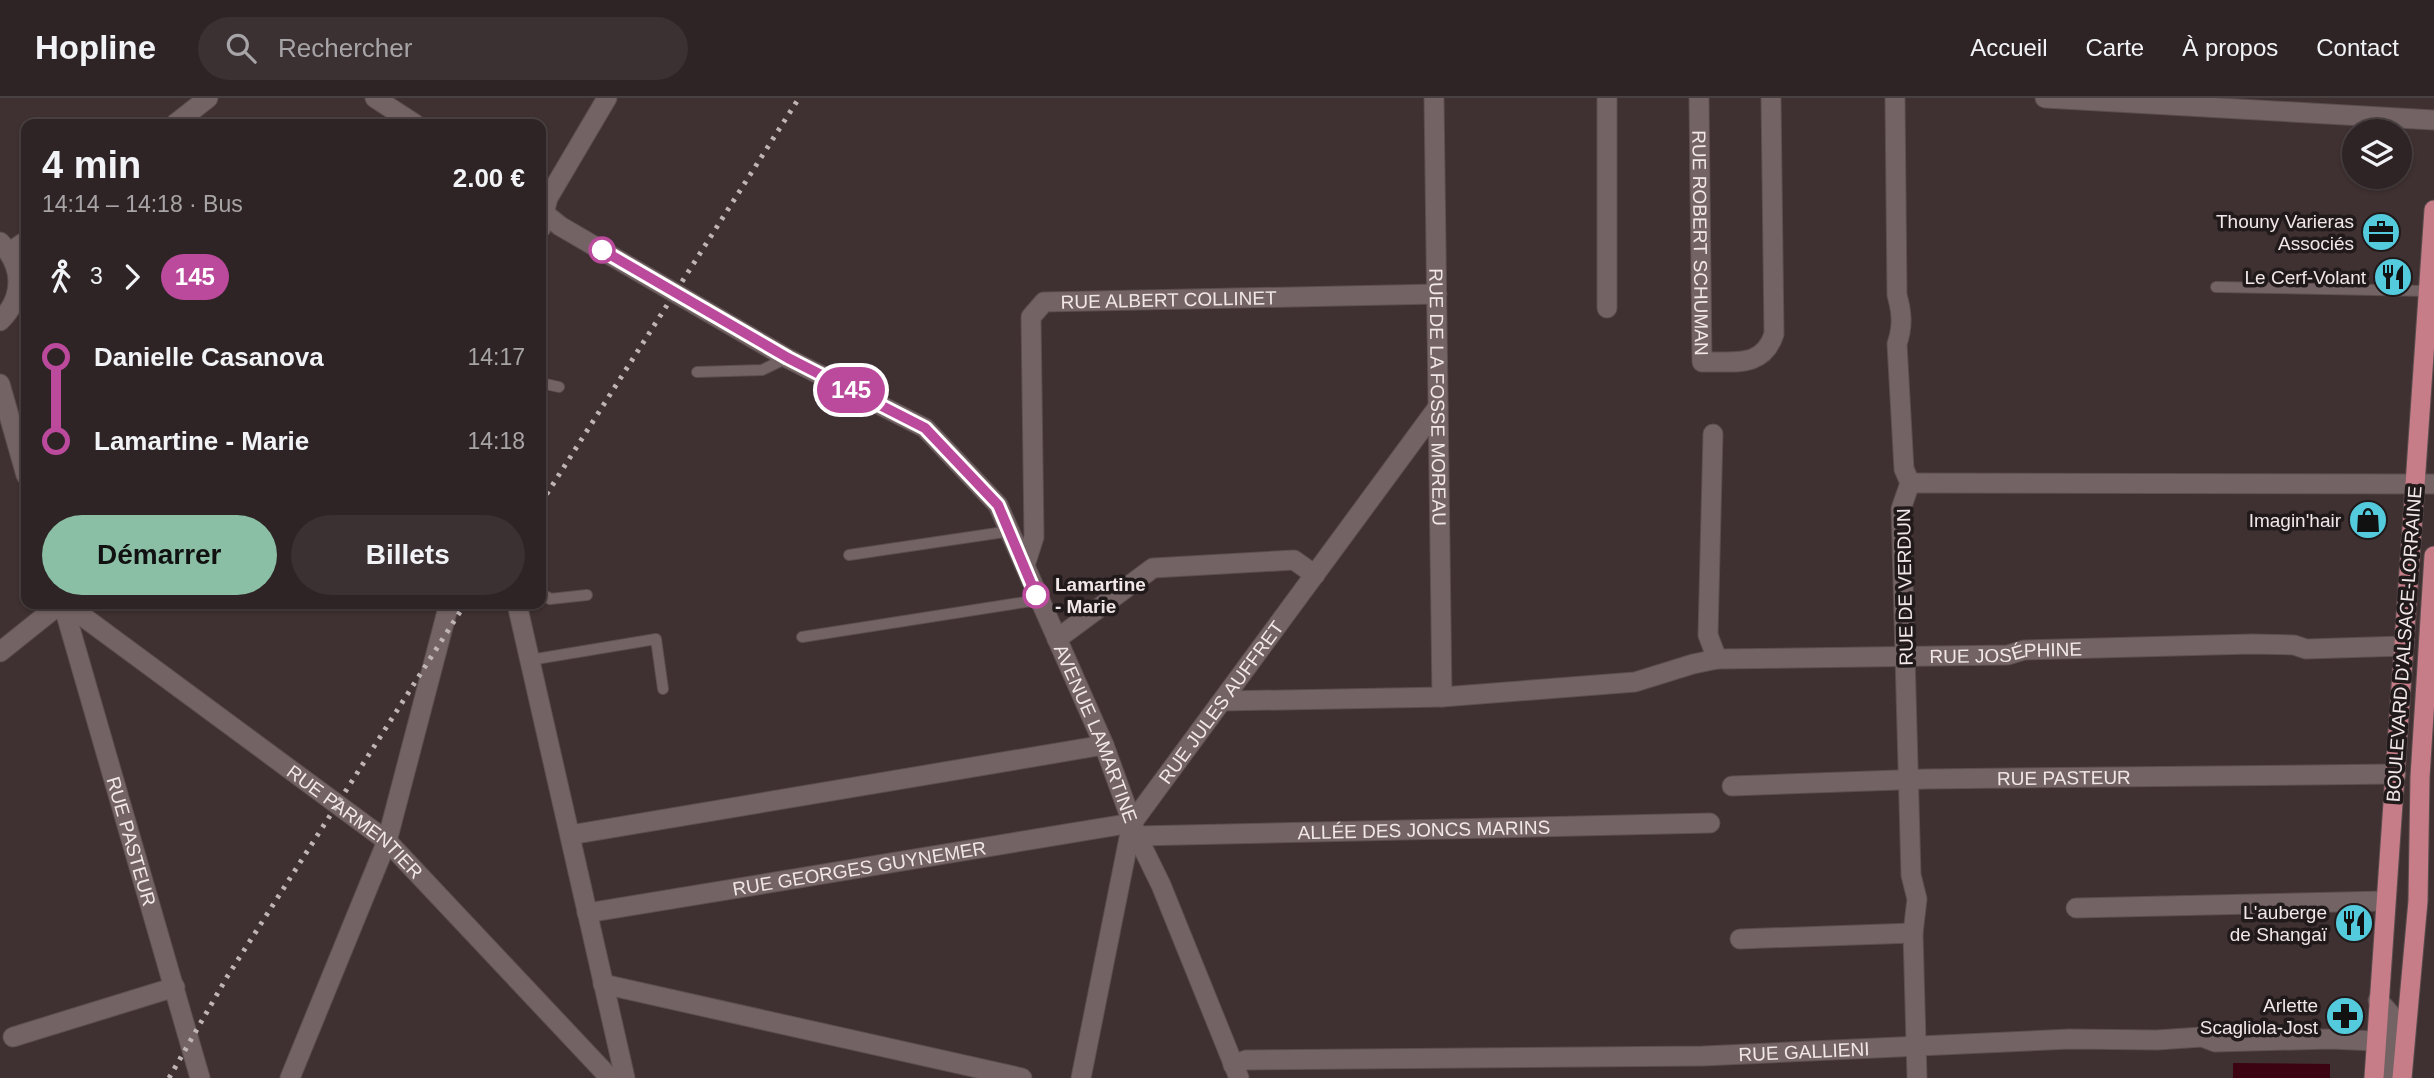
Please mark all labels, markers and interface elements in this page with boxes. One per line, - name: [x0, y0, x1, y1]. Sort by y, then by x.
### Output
- search box: [198, 17, 688, 80]
- text: Hopline: [35, 29, 156, 66]
- icon: search: [222, 29, 260, 67]
- text: Rechercher: [278, 33, 412, 63]
- text: Accueil: [1970, 34, 2048, 61]
- text: Carte: [2086, 34, 2144, 61]
- text: À propos: [2182, 34, 2278, 61]
- text: Contact: [2316, 34, 2399, 61]
- map controls: [2342, 119, 2412, 189]
- button: layers: [2342, 119, 2412, 189]
- street label: RUE ROBERT SCHUMAN: [1689, 130, 1712, 356]
- text: 4 min: [42, 144, 141, 186]
- text: 2.00 €: [453, 163, 525, 193]
- text: 14:14 – 14:18 · Bus: [42, 191, 243, 217]
- place label: Thouny Varieras Associés: [2216, 211, 2354, 254]
- office icon: Thouny Varieras Associés: [2360, 211, 2402, 253]
- unlabelled marker: [589, 237, 615, 263]
- restaurant icon: Le Cerf-Volant: [2372, 256, 2414, 298]
- icon: walk: [42, 258, 80, 296]
- icon: forward: [113, 258, 151, 296]
- text: 3: [90, 263, 103, 289]
- text: 145: [175, 263, 215, 290]
- place label: Le Cerf-Volant: [2245, 267, 2367, 288]
- street label: RUE DE LA FOSSE MOREAU: [1426, 268, 1450, 526]
- street label: RUE ALBERT COLLINET: [1061, 287, 1277, 312]
- text: Danielle Casanova: [94, 342, 324, 372]
- text: 14:17: [467, 344, 525, 370]
- line badge: 145: [811, 367, 891, 413]
- text: 145: [831, 376, 871, 403]
- text: Lamartine - Marie: [94, 426, 309, 456]
- text: 14:18: [467, 428, 525, 454]
- street label: BOULEVARD D'ALSACE-LORRAINE: [2382, 485, 2426, 803]
- shop icon: Imagin'hair: [2347, 499, 2389, 541]
- street label: RUE DE VERDUN: [1893, 508, 1917, 666]
- place label: Imagin'hair: [2249, 510, 2342, 531]
- button: Démarrer: [42, 515, 277, 595]
- button: Billets: [291, 515, 525, 595]
- place label: Lamartine - Marie: [1055, 574, 1146, 617]
- marker: Lamartine - Marie: [1023, 582, 1049, 608]
- street label: RUE JULES AUFFRET: [1154, 617, 1288, 788]
- street label: RUE JOSÉPHINE: [1929, 638, 2082, 667]
- street label: AVENUE LAMARTINE: [1050, 641, 1142, 825]
- street label: RUE PARMENTIER: [283, 760, 427, 883]
- street label: RUE PASTEUR: [1997, 766, 2131, 789]
- street label: RUE PASTEUR: [103, 774, 160, 908]
- street label: ALLÉE DES JONCS MARINS: [1297, 816, 1550, 843]
- street label: RUE GEORGES GUYNEMER: [731, 837, 988, 899]
- place label: L'auberge de Shangaï: [2230, 902, 2328, 945]
- restaurant icon: L'auberge de Shangaï: [2333, 902, 2375, 944]
- place label: Arlette Scagliola-Jost: [2200, 995, 2319, 1038]
- pharmacy icon: Arlette Scagliola-Jost: [2324, 995, 2366, 1037]
- street label: RUE GALLIENI: [1738, 1038, 1870, 1065]

